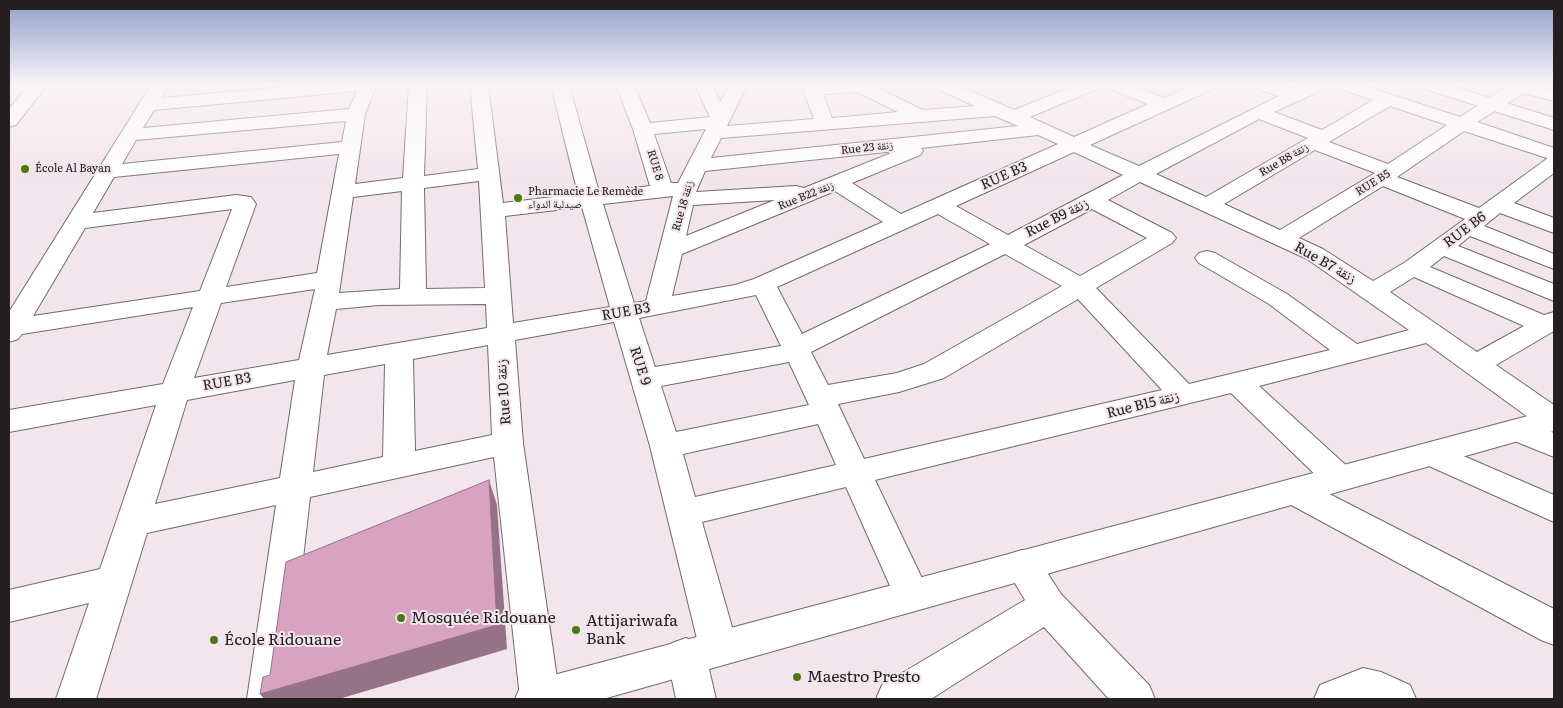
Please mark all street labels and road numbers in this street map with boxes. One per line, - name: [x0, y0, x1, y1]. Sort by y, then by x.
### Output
- street label: Rue 23 زنقة: [840, 139, 894, 157]
- street label: Rue B8 زنقة: [1257, 141, 1311, 179]
- street label: RUE 8: [644, 148, 666, 182]
- street label: RUE B3: [978, 158, 1030, 194]
- street label: RUE B5: [1353, 167, 1393, 199]
- street label: Rue 18 زنقة: [670, 179, 696, 233]
- street label: Rue B22 زنقة: [776, 179, 836, 213]
- street label: Rue B9 زنقة: [1023, 195, 1091, 241]
- street label: RUE B6: [1440, 209, 1490, 251]
- street label: Rue B7 زنقة: [1291, 239, 1359, 287]
- street label: RUE B3: [600, 299, 652, 325]
- street label: RUE 9: [626, 345, 654, 387]
- street label: Rue 10 زنقة: [493, 358, 515, 426]
- street label: RUE B3: [201, 369, 253, 395]
- street label: Rue B15 زنقة: [1105, 388, 1181, 422]

